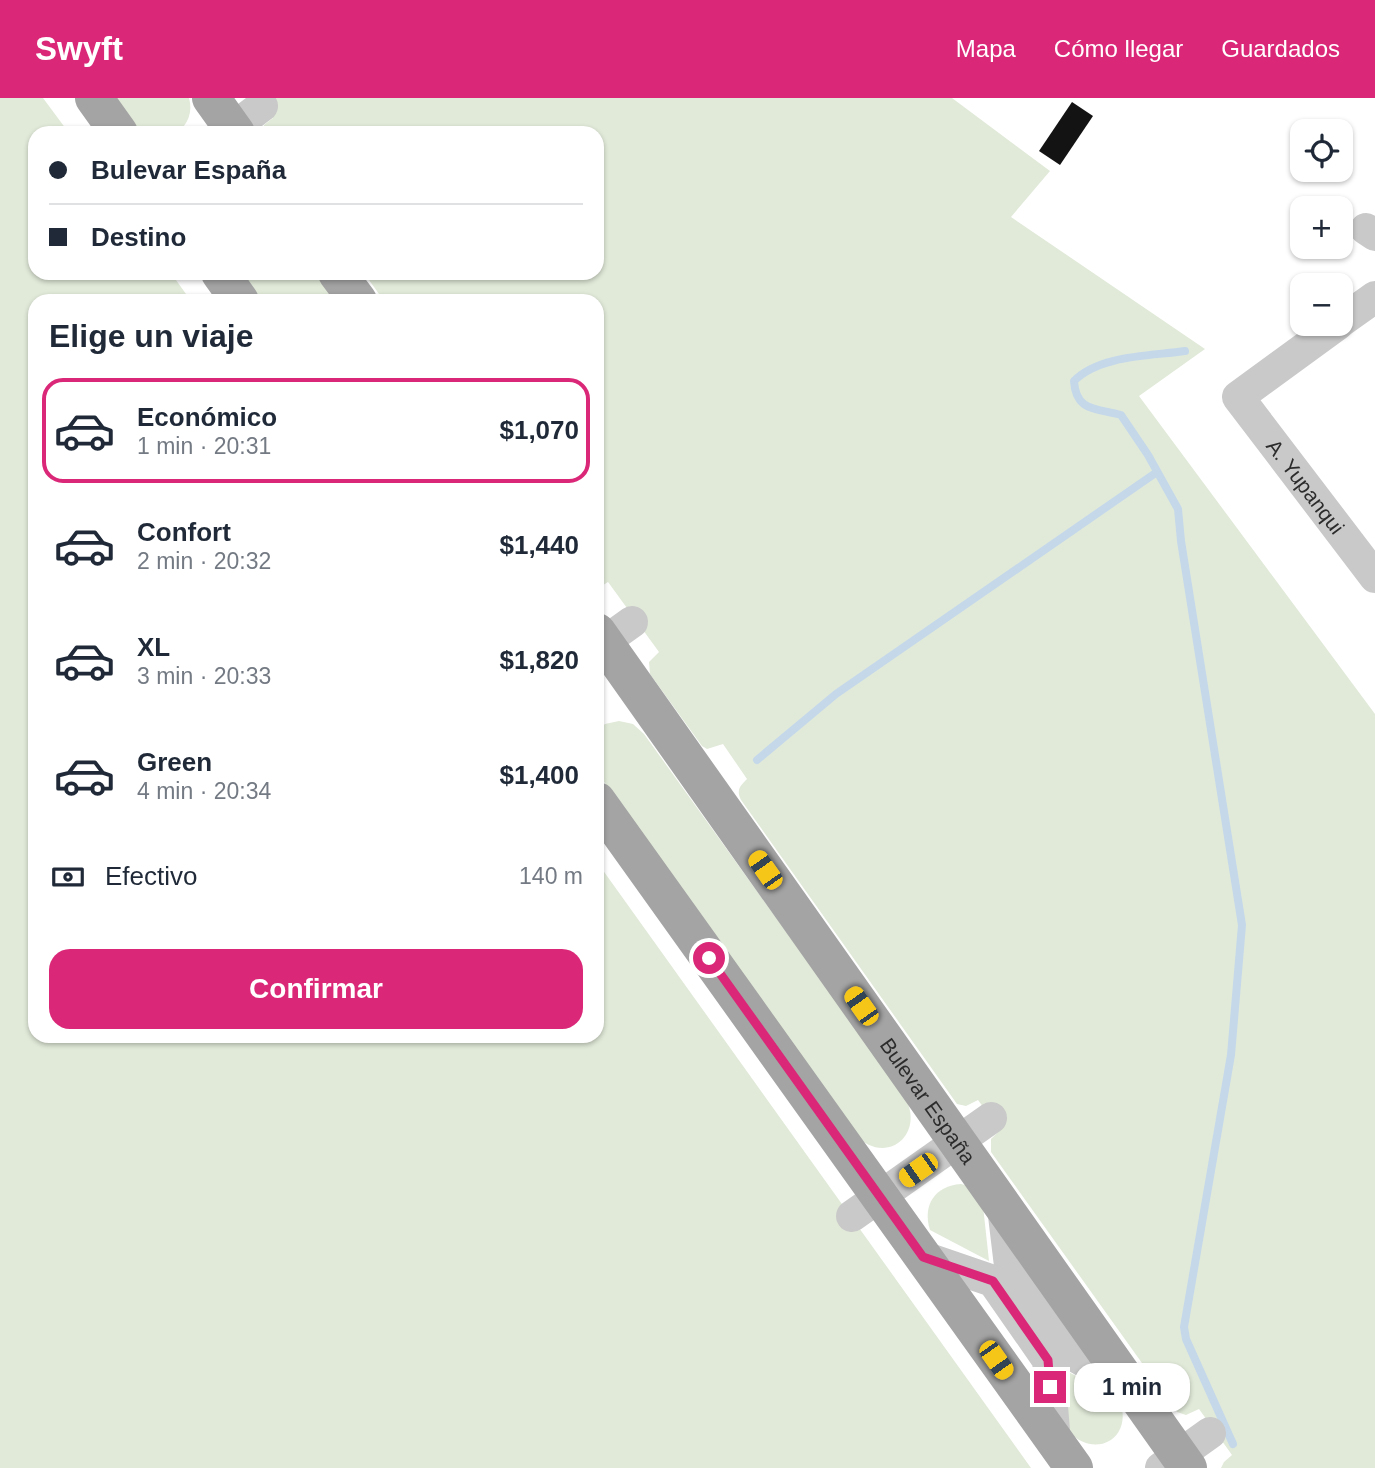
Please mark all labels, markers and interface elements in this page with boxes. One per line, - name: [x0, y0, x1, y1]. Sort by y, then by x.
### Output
- text: Swyft: [35, 30, 123, 67]
- text: Mapa: [956, 35, 1016, 62]
- text: Cómo llegar: [1054, 35, 1183, 62]
- text: Guardados: [1221, 35, 1340, 62]
- map controls: [1290, 119, 1353, 336]
- button: locate: [1290, 119, 1353, 182]
- text: Bulevar España: [91, 155, 286, 185]
- button: +: [1290, 196, 1353, 259]
- text: Destino: [91, 222, 186, 252]
- button: −: [1290, 273, 1353, 336]
- text: Elige un viaje: [49, 318, 254, 354]
- icon: car: [53, 399, 116, 462]
- text: Económico: [137, 402, 277, 432]
- text: $1,070: [499, 415, 579, 445]
- text: 1 min · 20:31: [137, 433, 271, 459]
- street label: A. Yupanqui: [1263, 434, 1349, 538]
- icon: car: [53, 514, 116, 577]
- text: Confort: [137, 517, 231, 547]
- text: $1,440: [499, 530, 579, 560]
- text: 2 min · 20:32: [137, 548, 271, 574]
- icon: car: [53, 629, 116, 692]
- text: XL: [137, 632, 170, 662]
- text: $1,820: [499, 645, 579, 675]
- text: 3 min · 20:33: [137, 663, 271, 689]
- icon: car: [53, 744, 116, 807]
- text: Green: [137, 747, 212, 777]
- text: $1,400: [499, 760, 579, 790]
- text: 4 min · 20:34: [137, 778, 271, 804]
- car: [745, 847, 786, 893]
- icon: cash: [49, 858, 87, 896]
- text: Efectivo: [105, 861, 198, 891]
- text: 140 m: [519, 863, 583, 889]
- route start: [693, 942, 725, 974]
- button: Confirmar: [49, 949, 583, 1029]
- car: [841, 983, 882, 1029]
- street label: Bulevar España: [876, 1033, 981, 1168]
- car: [895, 1149, 942, 1191]
- car: [976, 1337, 1017, 1383]
- callout: 1 min: [1074, 1362, 1190, 1412]
- route end: [1034, 1371, 1066, 1403]
- text: 1 min: [1102, 1374, 1162, 1400]

